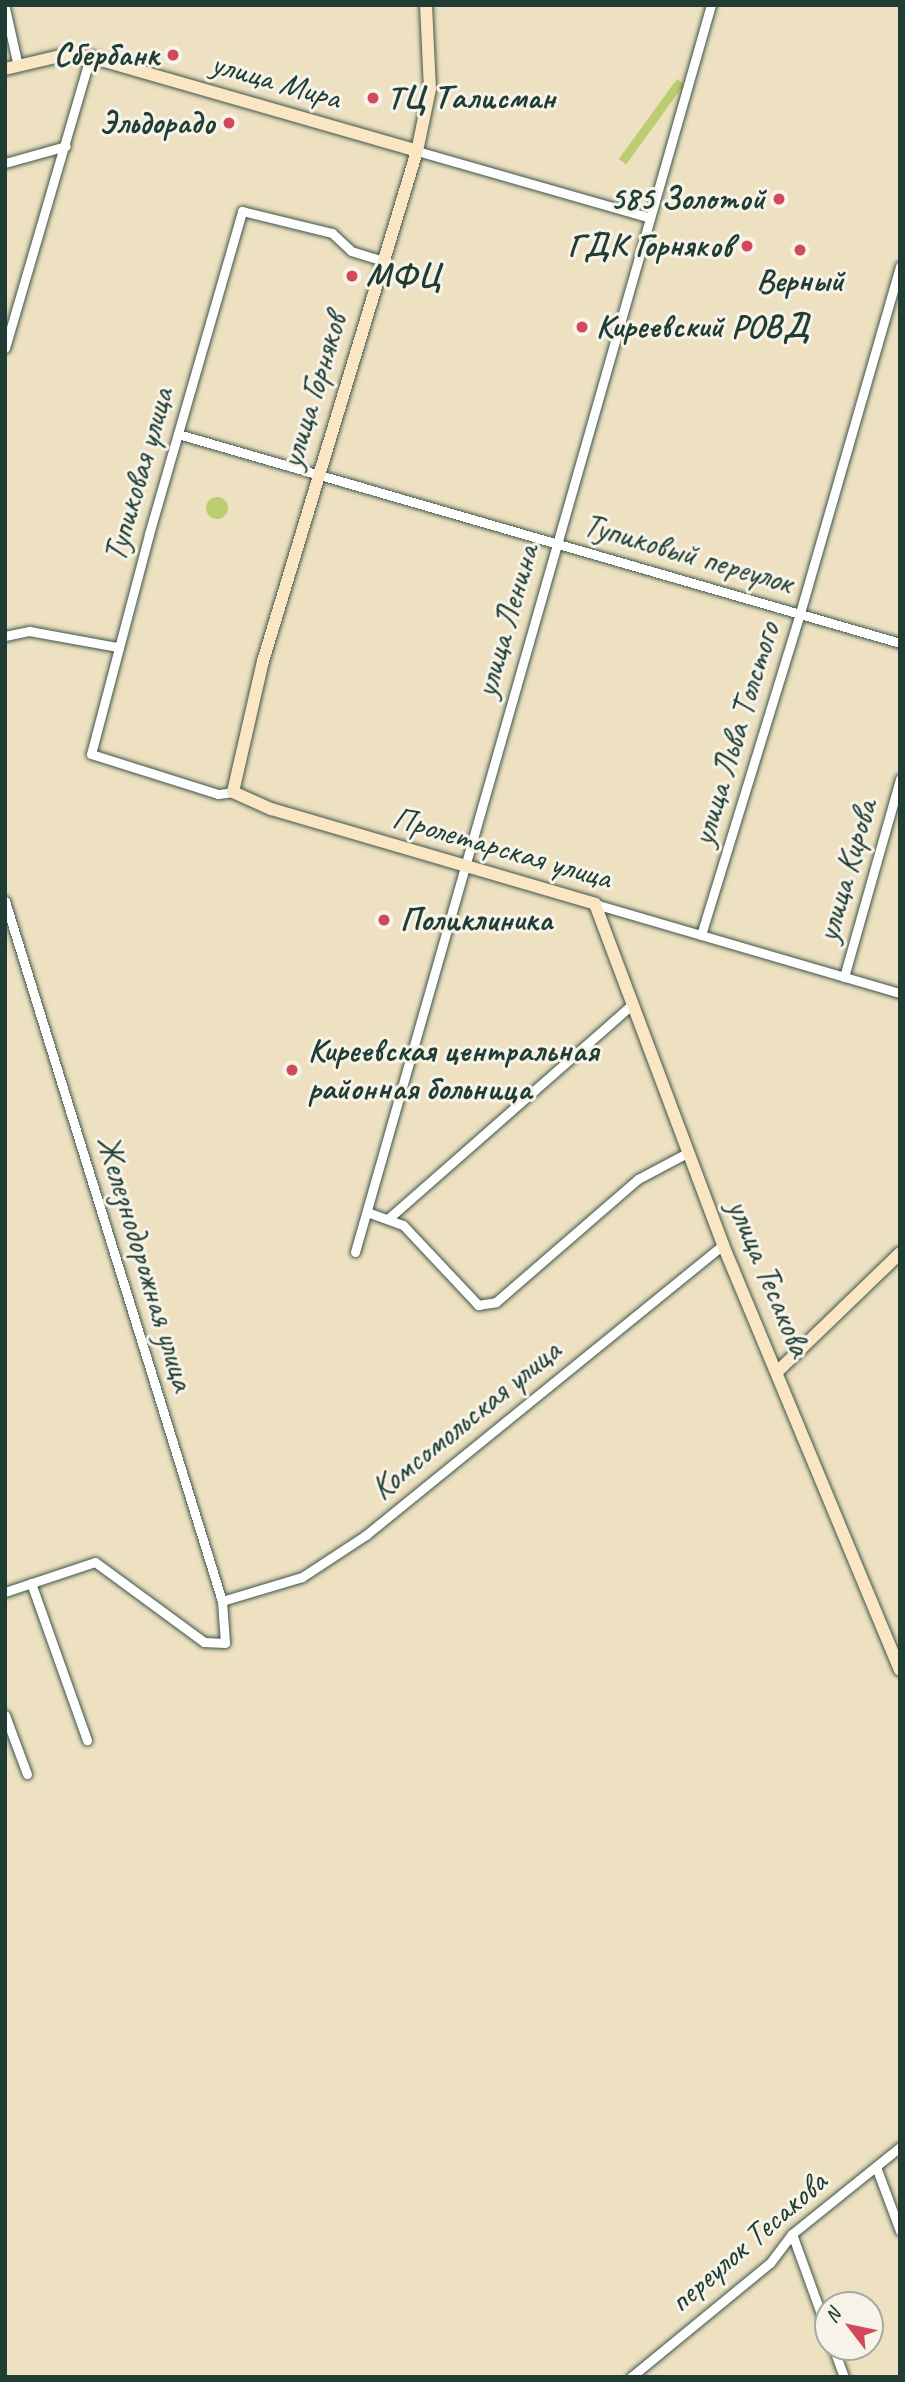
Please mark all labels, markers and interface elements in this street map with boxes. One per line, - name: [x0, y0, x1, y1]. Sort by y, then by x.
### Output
- place label: Сбербанк: [54, 35, 159, 75]
- street label: улица Мира: [207, 44, 345, 118]
- marker: Сбербанк: [165, 47, 181, 63]
- place label: ТЦ Талисман: [387, 78, 551, 118]
- marker: ТЦ Талисман: [365, 90, 381, 106]
- place label: Эльдорадо: [99, 103, 215, 143]
- marker: Эльдорадо: [221, 115, 237, 131]
- place label: 585 Золотой: [610, 179, 765, 219]
- marker: 585 Золотой: [771, 191, 787, 207]
- place label: ГДК Горняков: [568, 226, 733, 266]
- marker: ГДК Горняков: [739, 238, 755, 254]
- marker: Верный: [792, 242, 808, 258]
- place label: МФЦ: [366, 256, 441, 296]
- place label: Верный: [756, 261, 844, 301]
- marker: МФЦ: [344, 268, 360, 284]
- place label: Киреевский РОВД: [596, 307, 809, 347]
- street label: улица Горняков: [272, 309, 356, 473]
- marker: Киреевский РОВД: [574, 319, 590, 335]
- street label: Тупиковая улица: [95, 383, 183, 567]
- street label: Тупиковый переулок: [579, 505, 797, 603]
- street label: улица Ленина: [466, 540, 548, 702]
- street label: улица Льва Толстого: [683, 618, 789, 850]
- street label: улица Кирова: [808, 796, 886, 946]
- street label: Пролетарская улица: [387, 798, 617, 898]
- place label: Поликлиника: [400, 900, 552, 940]
- marker: Поликлиника: [374, 910, 394, 930]
- place label: Киреевская центральная районная больница: [308, 1031, 594, 1109]
- marker: Киреевская центральная районная больница: [282, 1060, 302, 1080]
- street label: Железнодорожная улица: [87, 1129, 203, 1397]
- street label: улица Тесакова: [718, 1194, 820, 1362]
- street label: Комсомольская улица: [362, 1330, 570, 1510]
- street label: переулок Тесакова: [661, 2163, 835, 2321]
- north arrow: [814, 2291, 884, 2361]
- text: N: [820, 2305, 846, 2327]

